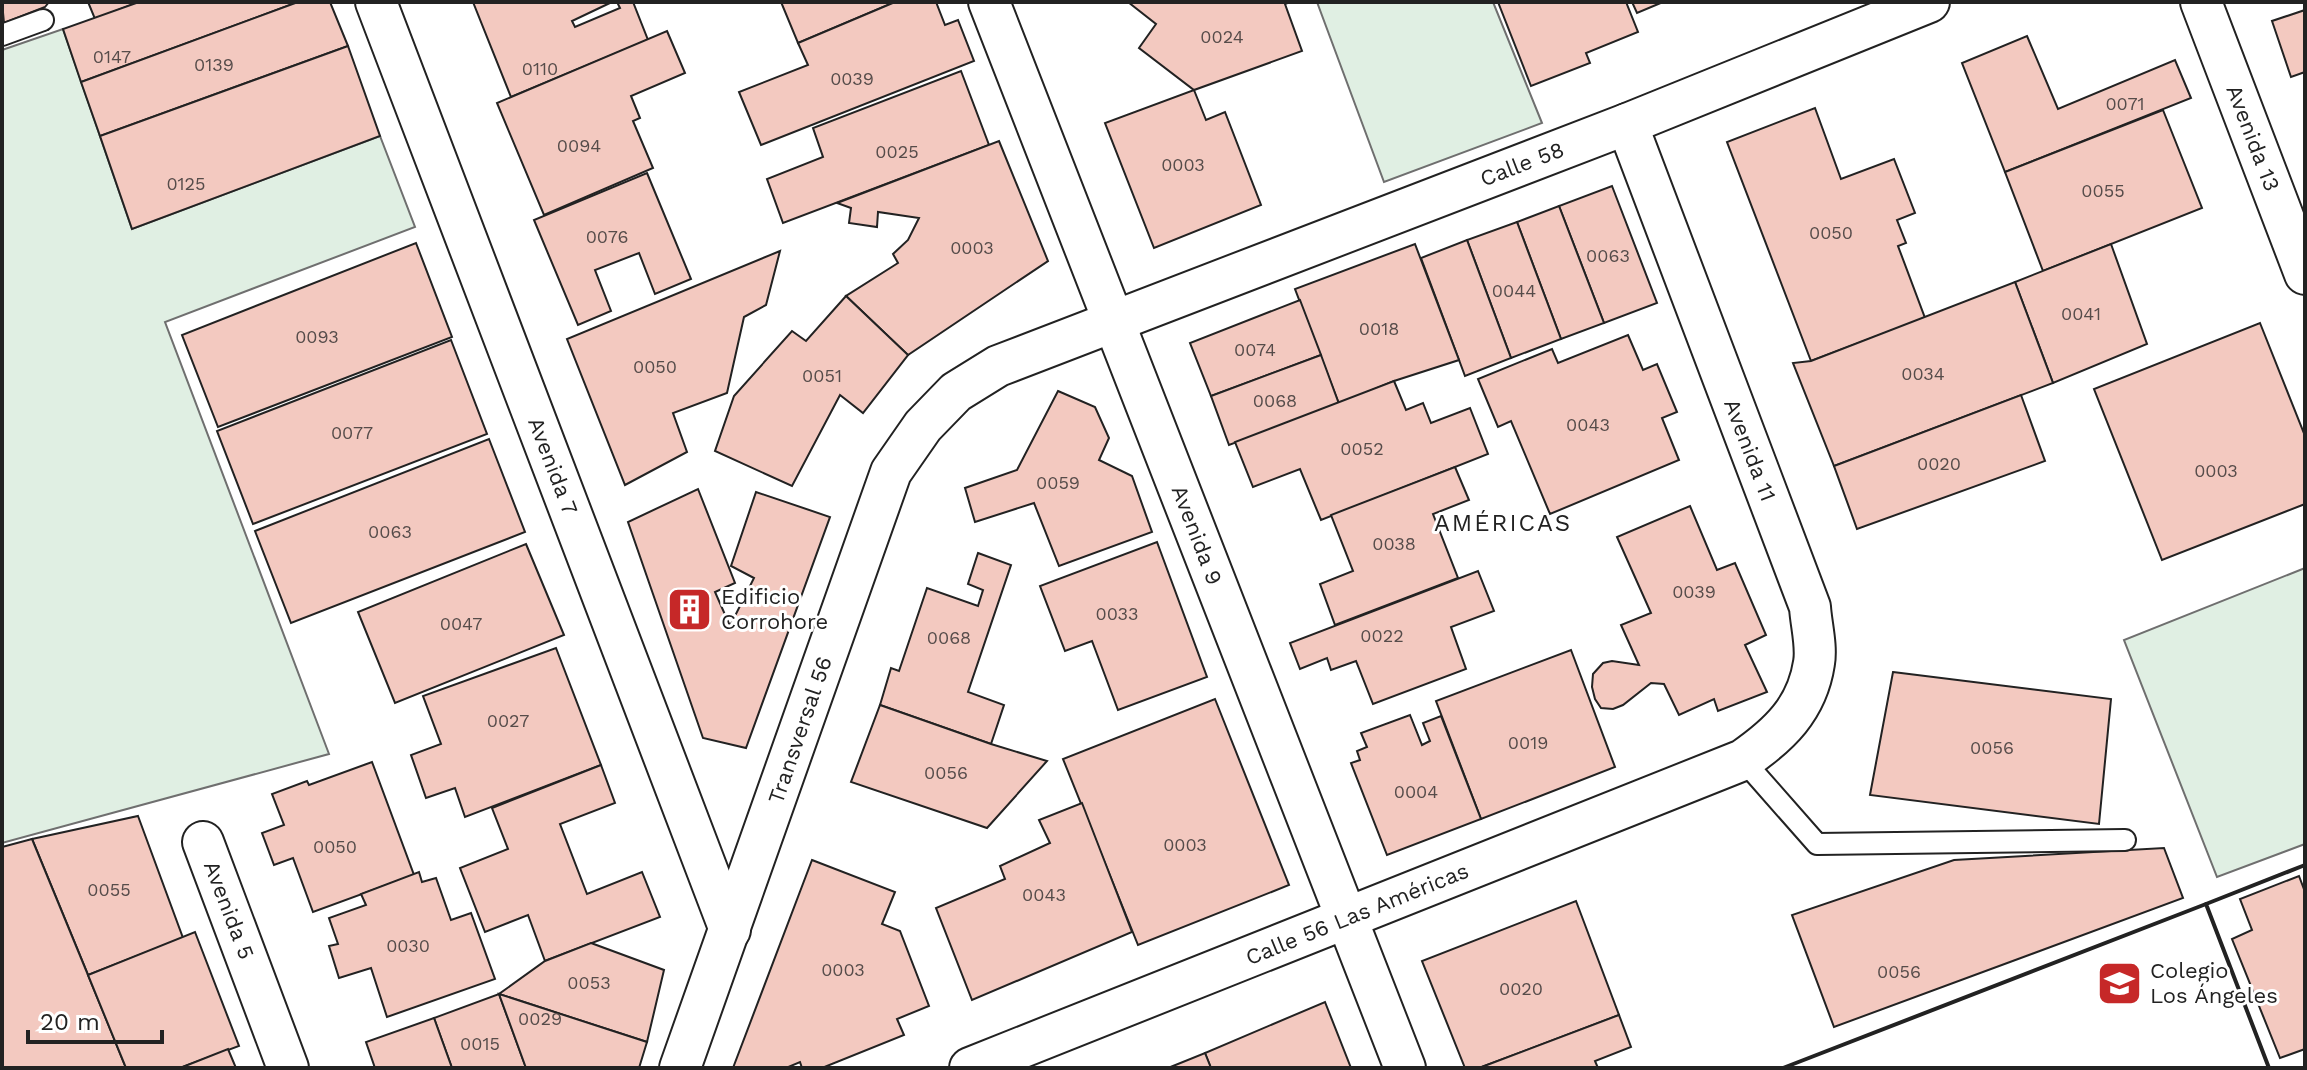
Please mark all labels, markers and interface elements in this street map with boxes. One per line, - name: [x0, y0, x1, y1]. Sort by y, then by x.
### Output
- house number: 0024: [1200, 26, 1244, 47]
- house number: 0147: [93, 46, 131, 67]
- house number: 0139: [194, 54, 234, 75]
- house number: 0110: [522, 58, 558, 79]
- house number: 0039: [830, 68, 874, 89]
- street label: Avenida 13: [2221, 81, 2285, 195]
- house number: 0071: [2105, 93, 2145, 114]
- house number: 0094: [557, 135, 601, 156]
- street label: Calle 58: [1477, 137, 1567, 191]
- house number: 0025: [875, 141, 919, 162]
- house number: 0003: [1161, 154, 1205, 175]
- house number: 0125: [166, 173, 206, 194]
- house number: 0055: [2081, 180, 2125, 201]
- house number: 0050: [1809, 222, 1853, 243]
- house number: 0076: [586, 226, 628, 247]
- house number: 0003: [950, 237, 994, 258]
- house number: 0063: [1586, 245, 1630, 266]
- house number: 0044: [1492, 280, 1536, 301]
- house number: 0041: [2061, 303, 2101, 324]
- house number: 0018: [1359, 318, 1399, 339]
- house number: 0093: [295, 326, 339, 347]
- house number: 0074: [1234, 339, 1276, 360]
- house number: 0050: [633, 356, 677, 377]
- house number: 0034: [1901, 363, 1945, 384]
- house number: 0051: [802, 365, 842, 386]
- house number: 0068: [1253, 390, 1297, 411]
- street label: Avenida 11: [1719, 395, 1781, 505]
- street label: Avenida 7: [523, 414, 583, 518]
- house number: 0043: [1566, 414, 1610, 435]
- house number: 0077: [331, 422, 373, 443]
- house number: 0052: [1340, 438, 1384, 459]
- house number: 0020: [1917, 453, 1961, 474]
- house number: 0003: [2194, 460, 2238, 481]
- house number: 0059: [1036, 472, 1080, 493]
- street label: Avenida 9: [1167, 482, 1227, 588]
- district label: AMÉRICAS: [1434, 509, 1572, 537]
- house number: 0063: [368, 521, 412, 542]
- house number: 0038: [1372, 533, 1416, 554]
- house number: 0039: [1672, 581, 1716, 602]
- place label: Edificio Corrohore: [721, 584, 828, 634]
- building icon: Edificio Corrohore: [666, 585, 714, 633]
- house number: 0033: [1095, 603, 1139, 624]
- house number: 0047: [440, 613, 482, 634]
- house number: 0022: [1360, 625, 1404, 646]
- house number: 0068: [927, 627, 971, 648]
- street label: Transversal 56: [763, 653, 837, 807]
- house number: 0027: [487, 710, 529, 731]
- house number: 0019: [1508, 732, 1548, 753]
- house number: 0056: [1970, 737, 2014, 758]
- house number: 0056: [924, 762, 968, 783]
- house number: 0004: [1394, 781, 1438, 802]
- house number: 0003: [1163, 834, 1207, 855]
- house number: 0050: [313, 836, 357, 857]
- street label: Avenida 5: [199, 857, 259, 963]
- street label: Calle 56 Las Américas: [1242, 858, 1472, 970]
- house number: 0055: [87, 879, 131, 900]
- house number: 0043: [1022, 884, 1066, 905]
- house number: 0030: [386, 935, 430, 956]
- place label: Colegio Los Ángeles: [2150, 958, 2278, 1008]
- house number: 0003: [821, 959, 865, 980]
- school or university icon: Colegio Los Ángeles: [2095, 959, 2143, 1007]
- house number: 0056: [1877, 961, 1921, 982]
- house number: 0053: [567, 972, 611, 993]
- house number: 0020: [1499, 978, 1543, 999]
- scale bar: [28, 994, 162, 1044]
- text: 20 m: [40, 1008, 100, 1036]
- house number: 0029: [518, 1008, 562, 1029]
- house number: 0015: [460, 1033, 500, 1054]

